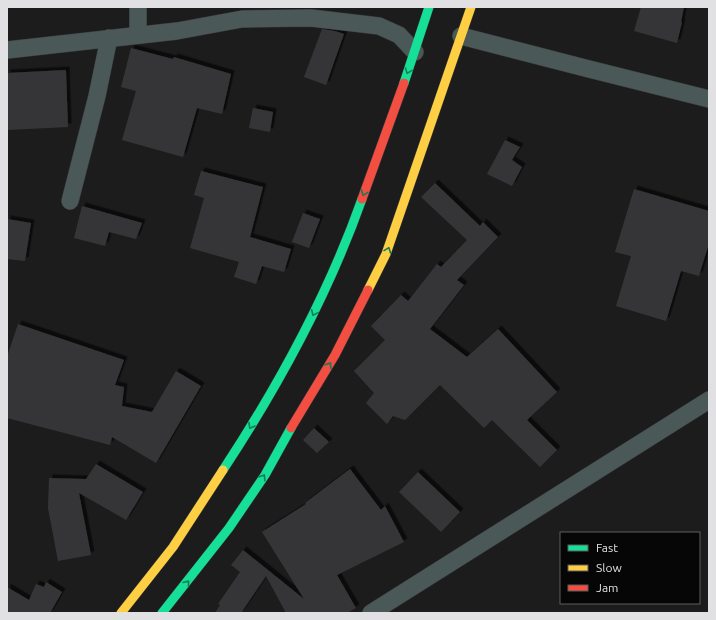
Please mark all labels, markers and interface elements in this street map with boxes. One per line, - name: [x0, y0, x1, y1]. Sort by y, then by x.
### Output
- one-way arrow: [405, 67, 413, 74]
- one-way arrow: [360, 189, 368, 196]
- one-way arrow: [383, 246, 391, 253]
- one-way arrow: [311, 308, 319, 316]
- one-way arrow: [324, 362, 331, 369]
- one-way arrow: [248, 422, 255, 429]
- one-way arrow: [258, 474, 266, 481]
- legend: [560, 532, 700, 604]
- text: Fast: [596, 541, 618, 554]
- text: Slow: [596, 561, 622, 574]
- one-way arrow: [182, 580, 189, 587]
- text: Jam: [596, 581, 618, 594]

